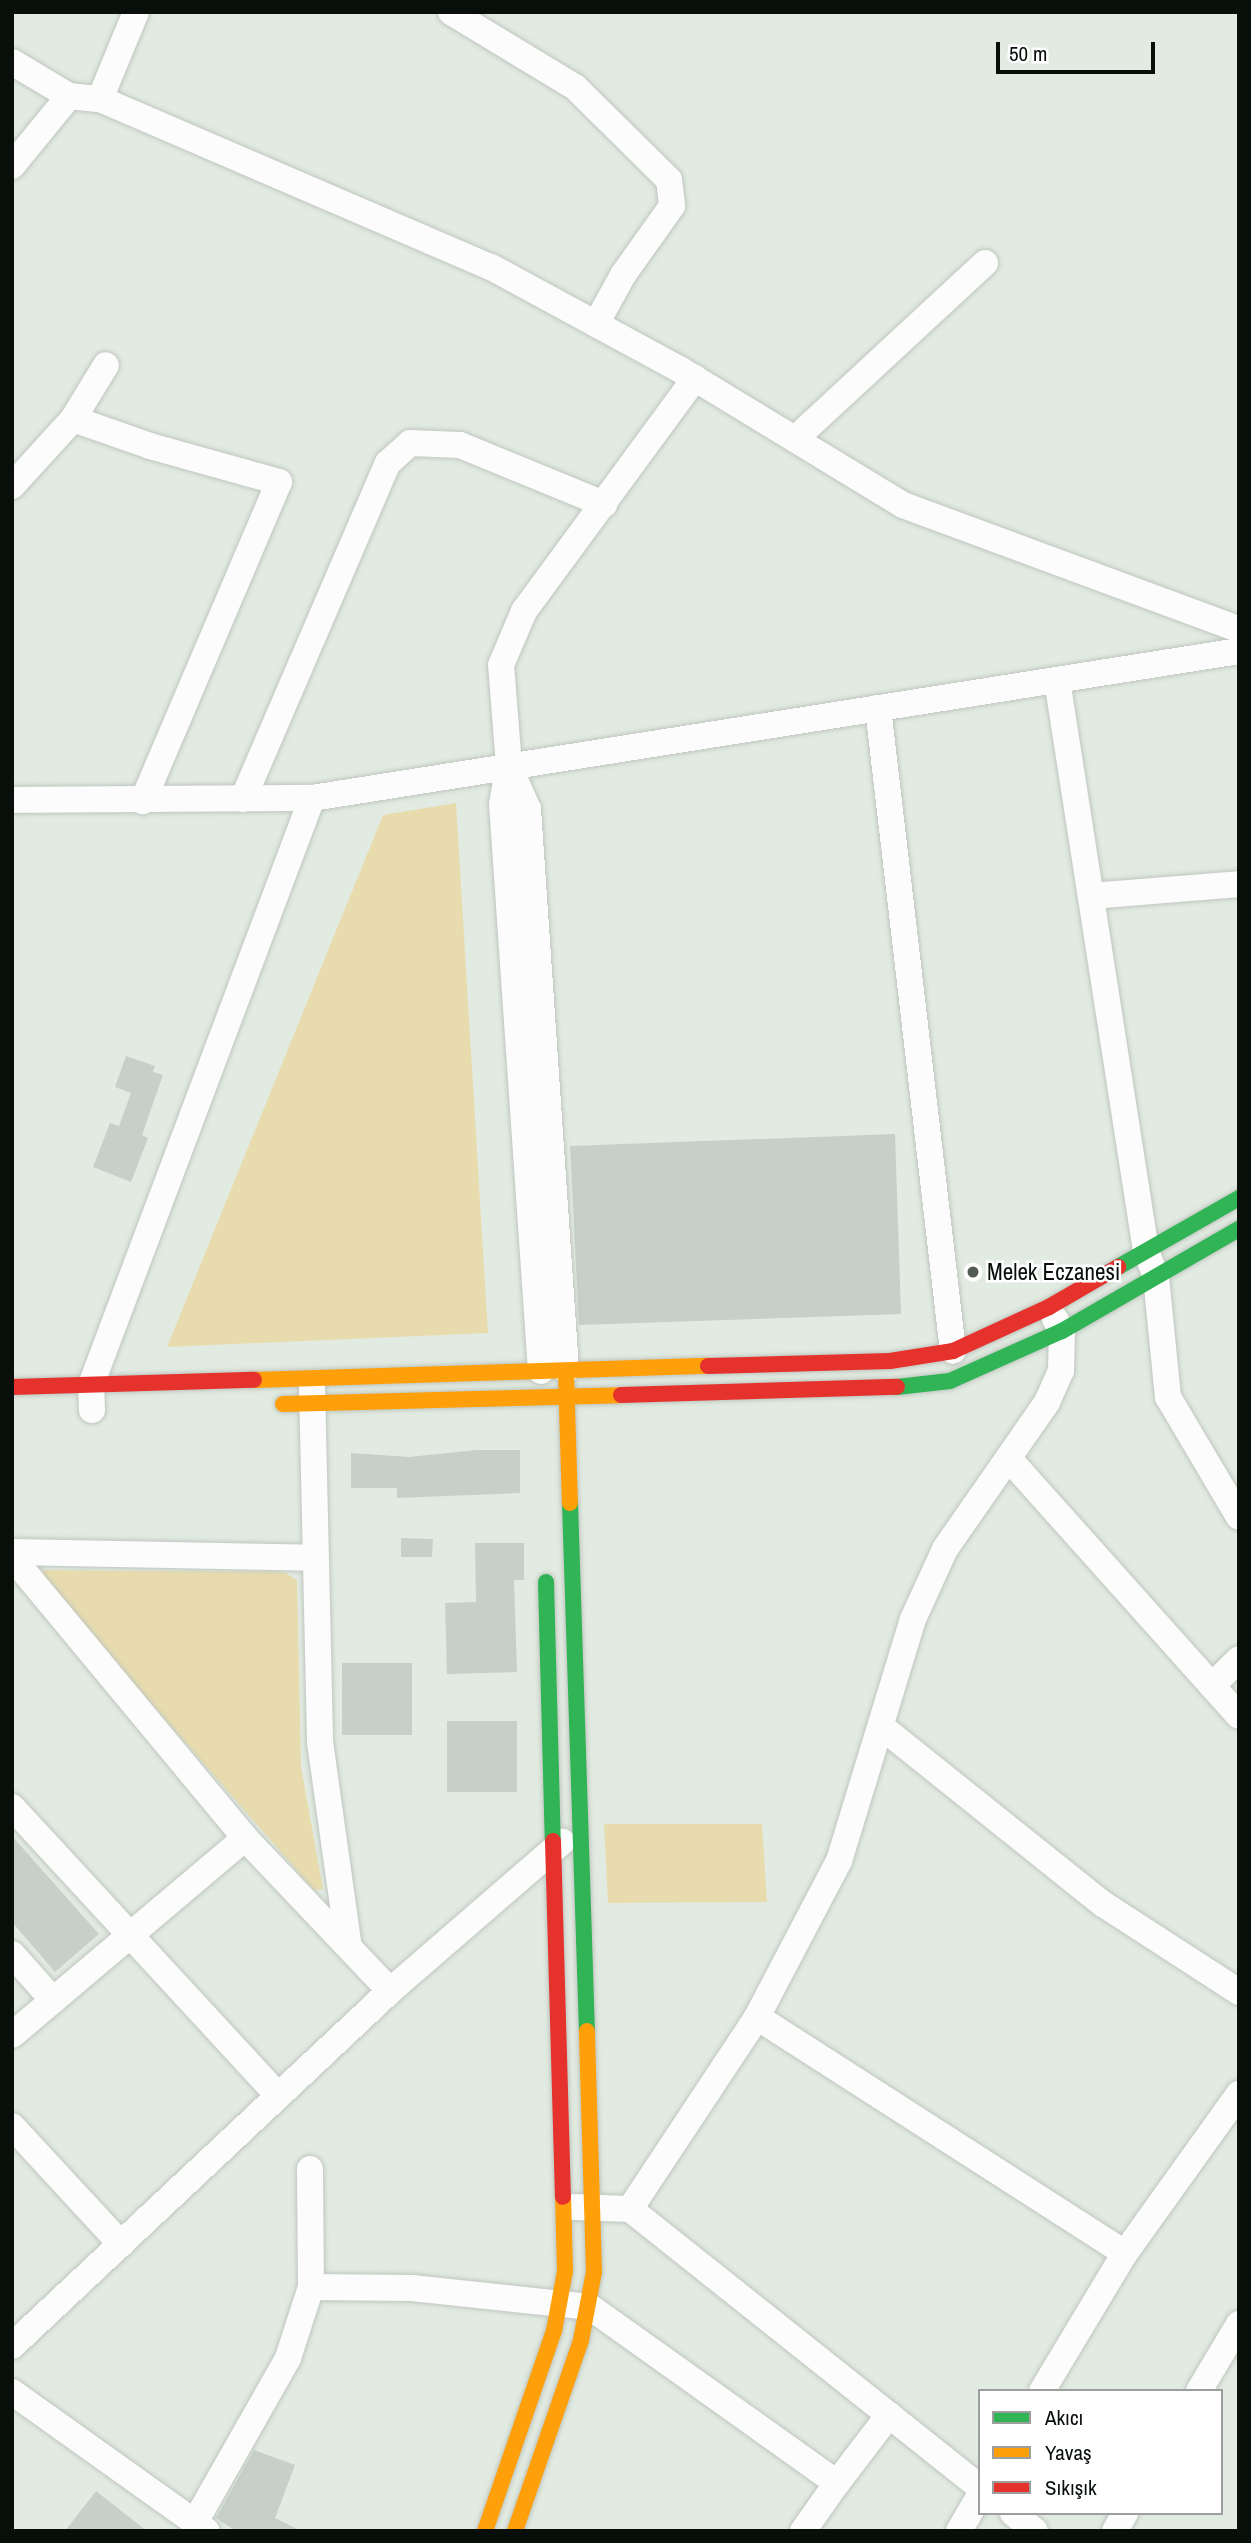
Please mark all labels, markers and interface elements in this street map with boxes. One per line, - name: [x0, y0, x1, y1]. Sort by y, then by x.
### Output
- scale bar: [999, 28, 1158, 72]
- text: 50 m: [1009, 39, 1047, 68]
- place label: Melek Eczanesi: [987, 1258, 1120, 1286]
- marker: Melek Eczanesi: [965, 1264, 981, 1280]
- legend: [978, 2389, 1223, 2515]
- text: Akıcı: [1045, 2403, 1083, 2432]
- text: Yavaş: [1045, 2438, 1092, 2467]
- text: Sıkışık: [1045, 2473, 1097, 2502]

